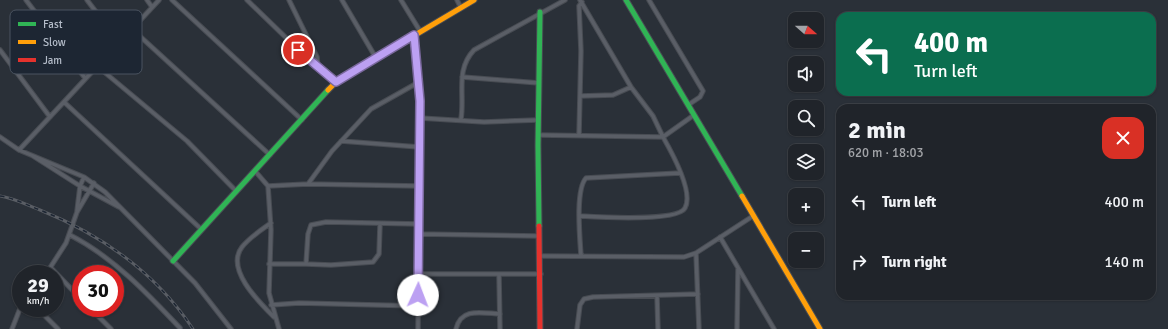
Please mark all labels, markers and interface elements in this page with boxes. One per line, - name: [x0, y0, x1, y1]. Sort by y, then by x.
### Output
- legend: [10, 10, 142, 74]
- north arrow: [788, 12, 824, 48]
- map controls: [788, 12, 824, 268]
- text: Fast: [43, 18, 63, 31]
- text: 400 m: [914, 26, 988, 60]
- icon: left: [848, 28, 900, 80]
- pin: [281, 33, 315, 67]
- text: Slow: [43, 36, 66, 49]
- icon: arrive: [287, 39, 309, 61]
- text: Jam: [43, 54, 62, 67]
- button: sound: [788, 56, 824, 92]
- text: Turn left: [914, 60, 977, 82]
- button: search: [788, 100, 824, 136]
- text: 2 min: [848, 115, 906, 145]
- button: close: [1102, 117, 1144, 159]
- button: layers: [788, 144, 824, 180]
- text: 620 m · 18:03: [848, 145, 924, 161]
- button: +: [788, 188, 824, 224]
- icon: left: [848, 191, 870, 213]
- text: Turn left: [882, 193, 936, 211]
- text: 400 m: [1104, 193, 1144, 211]
- button: −: [788, 232, 824, 268]
- icon: right: [848, 251, 870, 273]
- text: Turn right: [882, 253, 947, 271]
- text: 140 m: [1104, 253, 1144, 271]
- speed limit sign: 30: [72, 265, 124, 317]
- text: 29: [27, 273, 49, 298]
- position arrow: [397, 274, 439, 316]
- text: km/h: [27, 295, 49, 307]

